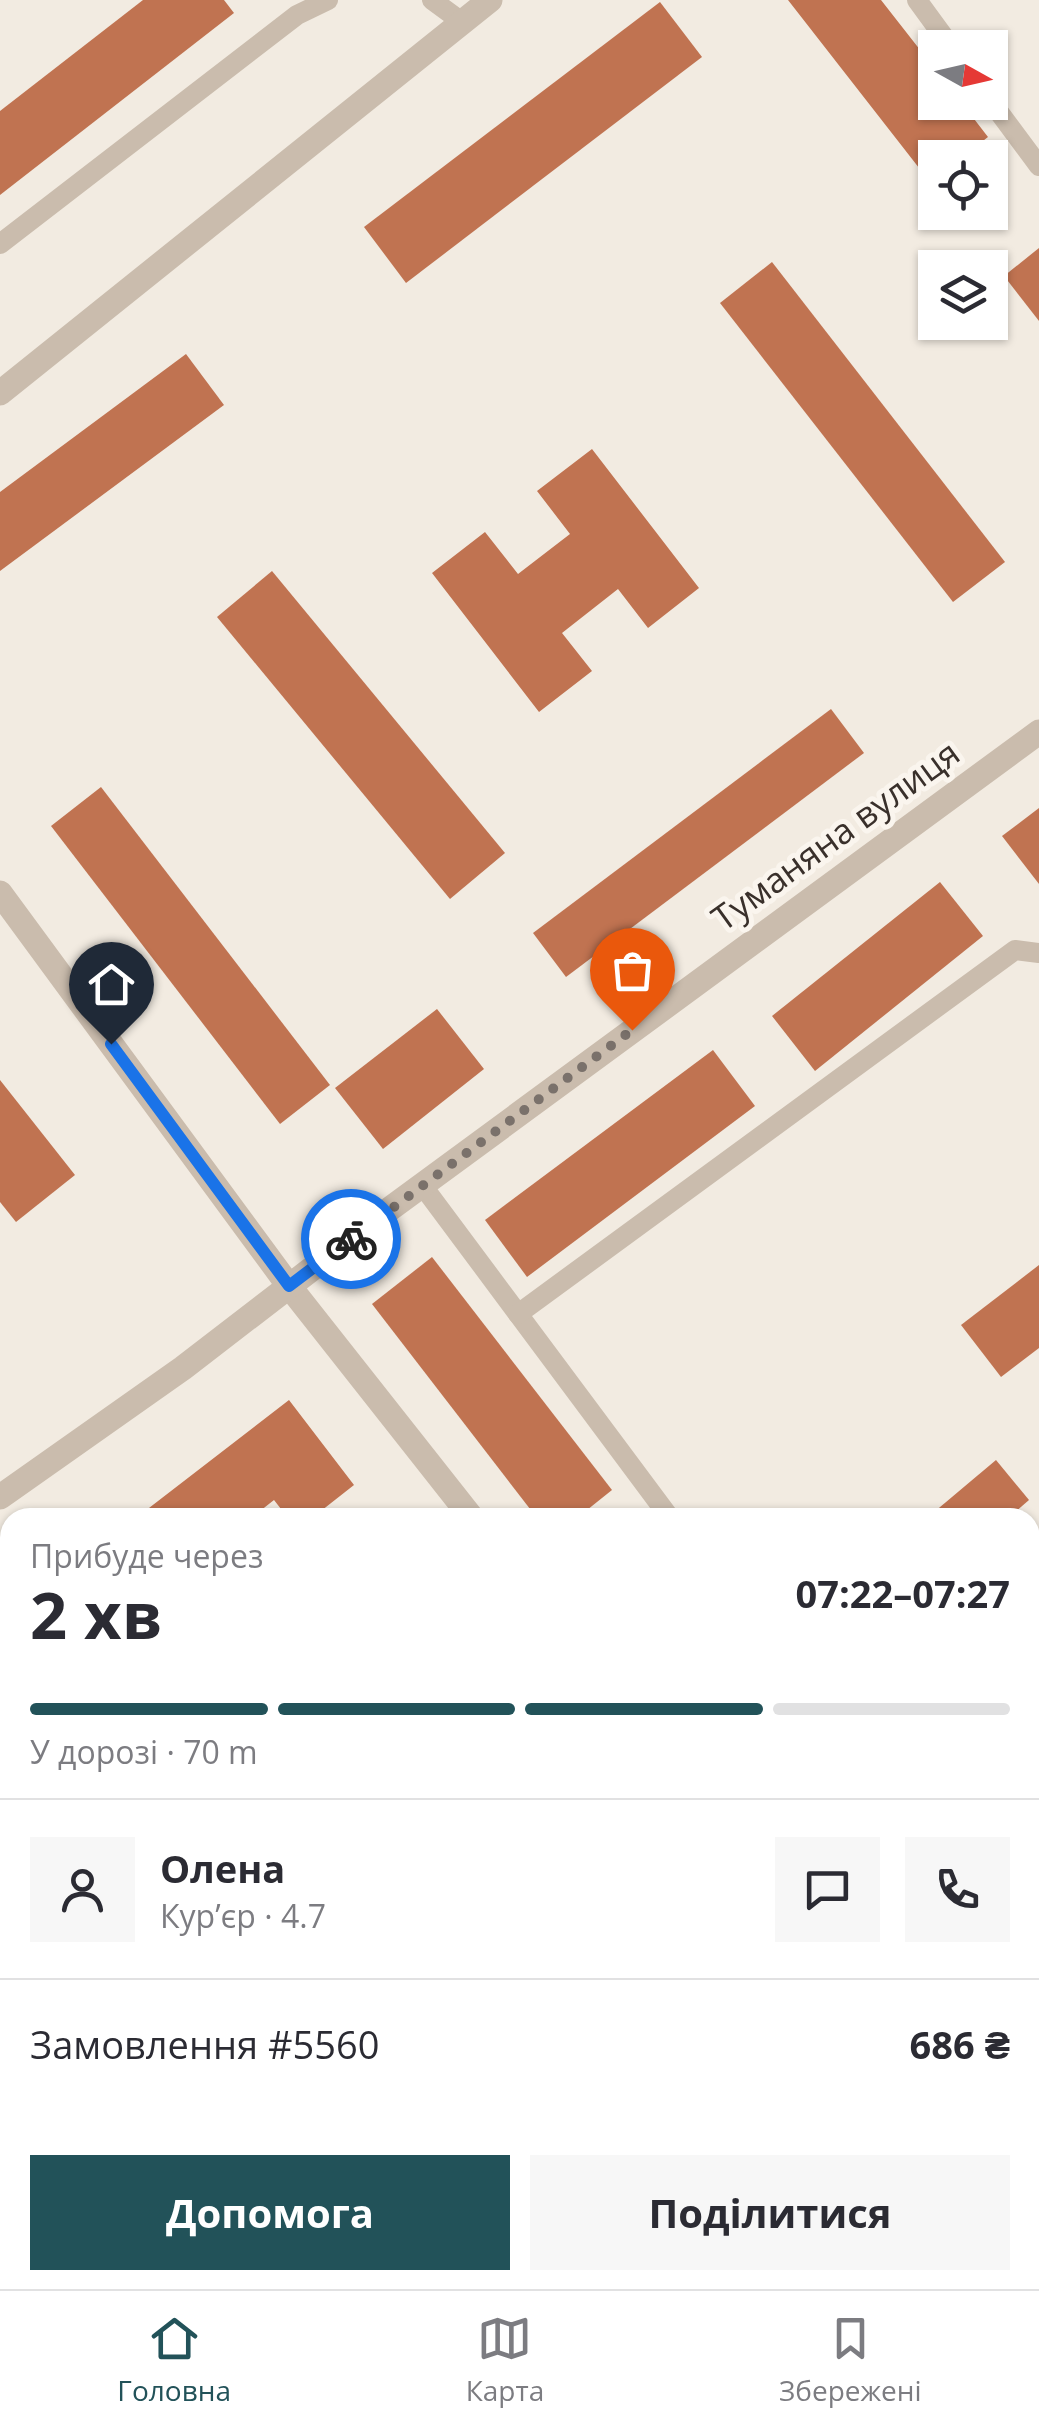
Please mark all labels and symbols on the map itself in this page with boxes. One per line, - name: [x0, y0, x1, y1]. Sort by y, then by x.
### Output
- north arrow: [918, 30, 1008, 120]
- street label: Туманяна вулиця: [702, 729, 968, 941]
- pin: [590, 928, 675, 1031]
- pin: [69, 942, 154, 1045]
- courier: [301, 1189, 401, 1289]

